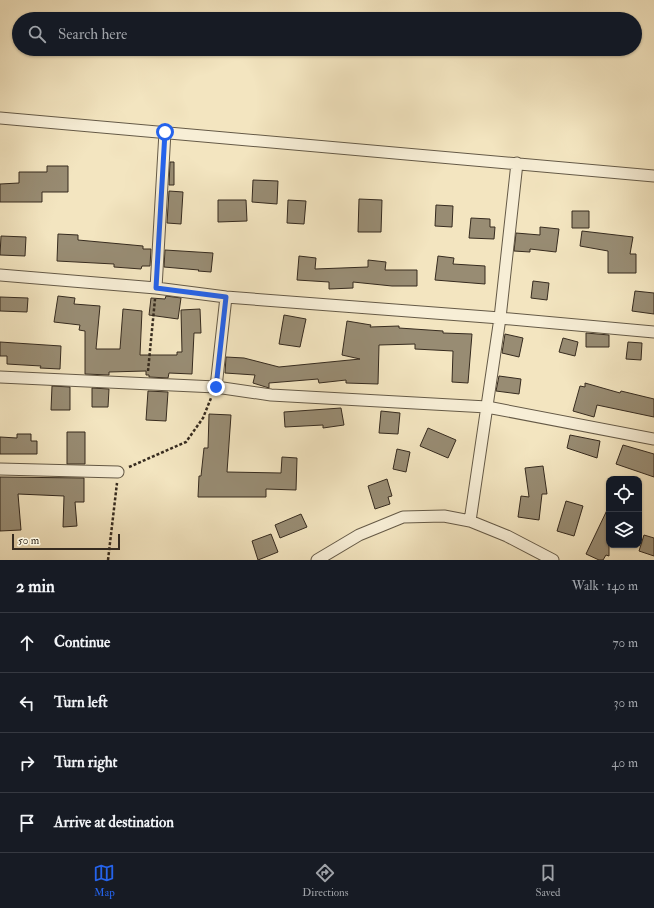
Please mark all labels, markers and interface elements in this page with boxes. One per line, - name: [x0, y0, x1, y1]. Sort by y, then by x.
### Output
- search box: [12, 12, 642, 56]
- icon: search: [26, 23, 48, 45]
- text: Search here: [58, 25, 127, 44]
- route start: [156, 123, 174, 141]
- route end: [207, 378, 225, 396]
- map controls: [606, 476, 642, 548]
- button: locate: [606, 476, 642, 512]
- button: layers: [606, 512, 642, 548]
- scale bar: [12, 532, 120, 551]
- text: 50 m: [18, 534, 39, 547]
- text: 2 min: [16, 576, 55, 597]
- text: Walk · 140 m: [572, 578, 638, 594]
- icon: ahead: [16, 632, 38, 654]
- text: Continue: [54, 633, 110, 652]
- text: 70 m: [613, 635, 638, 651]
- icon: left: [16, 692, 38, 714]
- text: Turn left: [54, 693, 108, 712]
- text: 30 m: [614, 695, 638, 711]
- icon: right: [16, 752, 38, 774]
- text: Turn right: [54, 753, 117, 772]
- text: 40 m: [612, 755, 638, 771]
- icon: arrive: [16, 812, 38, 834]
- text: Arrive at destination: [54, 813, 174, 832]
- tab: Map: [93, 862, 115, 899]
- tab: Directions: [302, 862, 349, 899]
- tab: Saved: [535, 862, 561, 899]

